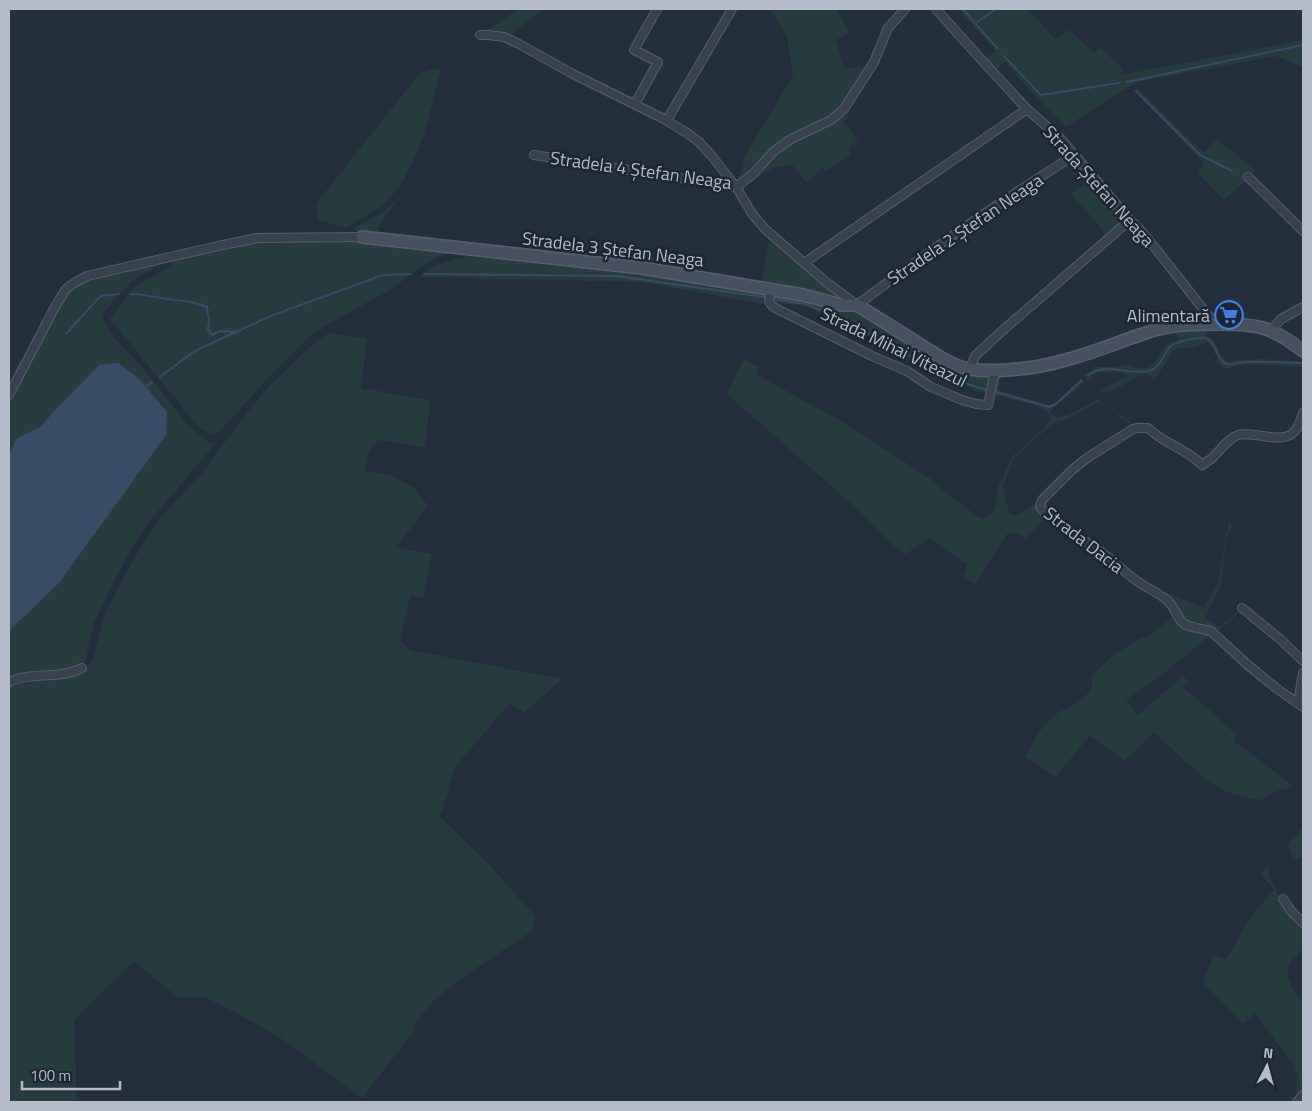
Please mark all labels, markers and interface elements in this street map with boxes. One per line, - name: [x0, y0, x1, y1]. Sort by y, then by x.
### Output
- street label: Strada Ștefan Neaga: [1037, 119, 1161, 253]
- street label: Stradela 4 Ștefan Neaga: [549, 144, 733, 196]
- street label: Stradela 2 Ștefan Neaga: [882, 167, 1048, 291]
- street label: Stradela 3 Ștefan Neaga: [521, 224, 705, 274]
- street label: Strada Mihai Viteazul: [816, 300, 972, 394]
- supermarket icon: Alimentară: [1214, 300, 1244, 330]
- place label: Alimentară: [1127, 302, 1210, 329]
- street label: Strada Dacia: [1038, 500, 1130, 580]
- north arrow: [1242, 1041, 1292, 1091]
- text: N: [1262, 1042, 1274, 1064]
- scale bar: [22, 1058, 120, 1090]
- text: 100 m: [30, 1064, 71, 1087]

